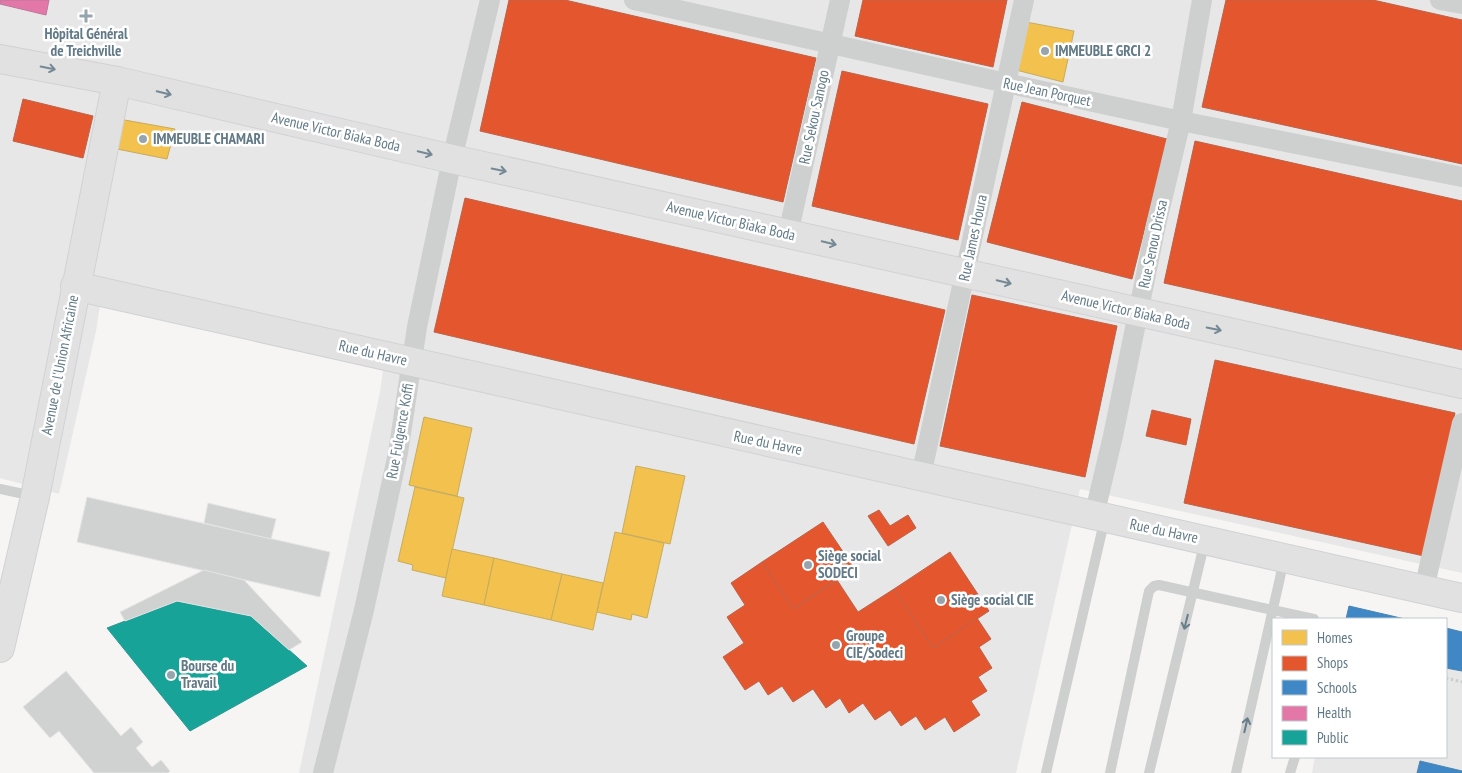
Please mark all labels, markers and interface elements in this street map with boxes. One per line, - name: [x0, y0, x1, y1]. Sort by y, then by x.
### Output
- marker: Hôpital Général de Treichville: [79, 9, 93, 23]
- place label: Hôpital Général de Treichville: [44, 24, 128, 60]
- place label: IMMEUBLE GRCI 2: [1055, 41, 1151, 60]
- marker: IMMEUBLE GRCI 2: [1039, 45, 1051, 57]
- one-way arrow: [39, 64, 55, 74]
- street label: Rue Sekou Sanogo: [794, 68, 833, 166]
- street label: Rue Jean Porquet: [1002, 73, 1093, 110]
- one-way arrow: [156, 88, 172, 98]
- street label: Avenue Victor Biaka Boda: [270, 107, 402, 156]
- place label: IMMEUBLE CHAMARI: [153, 129, 265, 148]
- marker: IMMEUBLE CHAMARI: [137, 133, 149, 145]
- one-way arrow: [416, 149, 432, 158]
- one-way arrow: [491, 166, 507, 175]
- street label: Rue James Houra: [954, 193, 991, 283]
- street label: Avenue Victor Biaka Boda: [665, 196, 797, 245]
- street label: Rue Senou Drissa: [1134, 198, 1171, 290]
- one-way arrow: [820, 239, 836, 248]
- one-way arrow: [996, 278, 1012, 287]
- street label: Avenue Victor Biaka Boda: [1060, 285, 1192, 334]
- street label: Avenue de l'Union Africaine: [37, 293, 82, 437]
- one-way arrow: [1206, 325, 1222, 334]
- street label: Rue du Havre: [337, 335, 409, 370]
- street label: Rue Fulgence Koffi: [382, 382, 417, 480]
- street label: Rue du Havre: [732, 426, 804, 459]
- street label: Rue du Havre: [1128, 514, 1200, 547]
- place label: Siège social SODECI: [818, 546, 881, 582]
- marker: Siège social SODECI: [802, 559, 814, 571]
- place label: Siège social CIE: [951, 590, 1034, 609]
- marker: Siège social CIE: [935, 594, 947, 606]
- one-way arrow: [1181, 613, 1190, 629]
- legend: [1272, 618, 1447, 758]
- place label: Groupe CIE/Sodeci: [846, 626, 903, 662]
- text: Homes: [1317, 628, 1353, 647]
- marker: Groupe CIE/Sodeci: [830, 639, 842, 651]
- text: Shops: [1317, 653, 1348, 672]
- place label: Bourse du Travail: [181, 656, 235, 692]
- marker: Bourse du Travail: [165, 669, 177, 681]
- text: Schools: [1317, 678, 1357, 697]
- text: Health: [1317, 703, 1351, 722]
- one-way arrow: [1242, 718, 1251, 734]
- text: Public: [1317, 728, 1349, 747]

